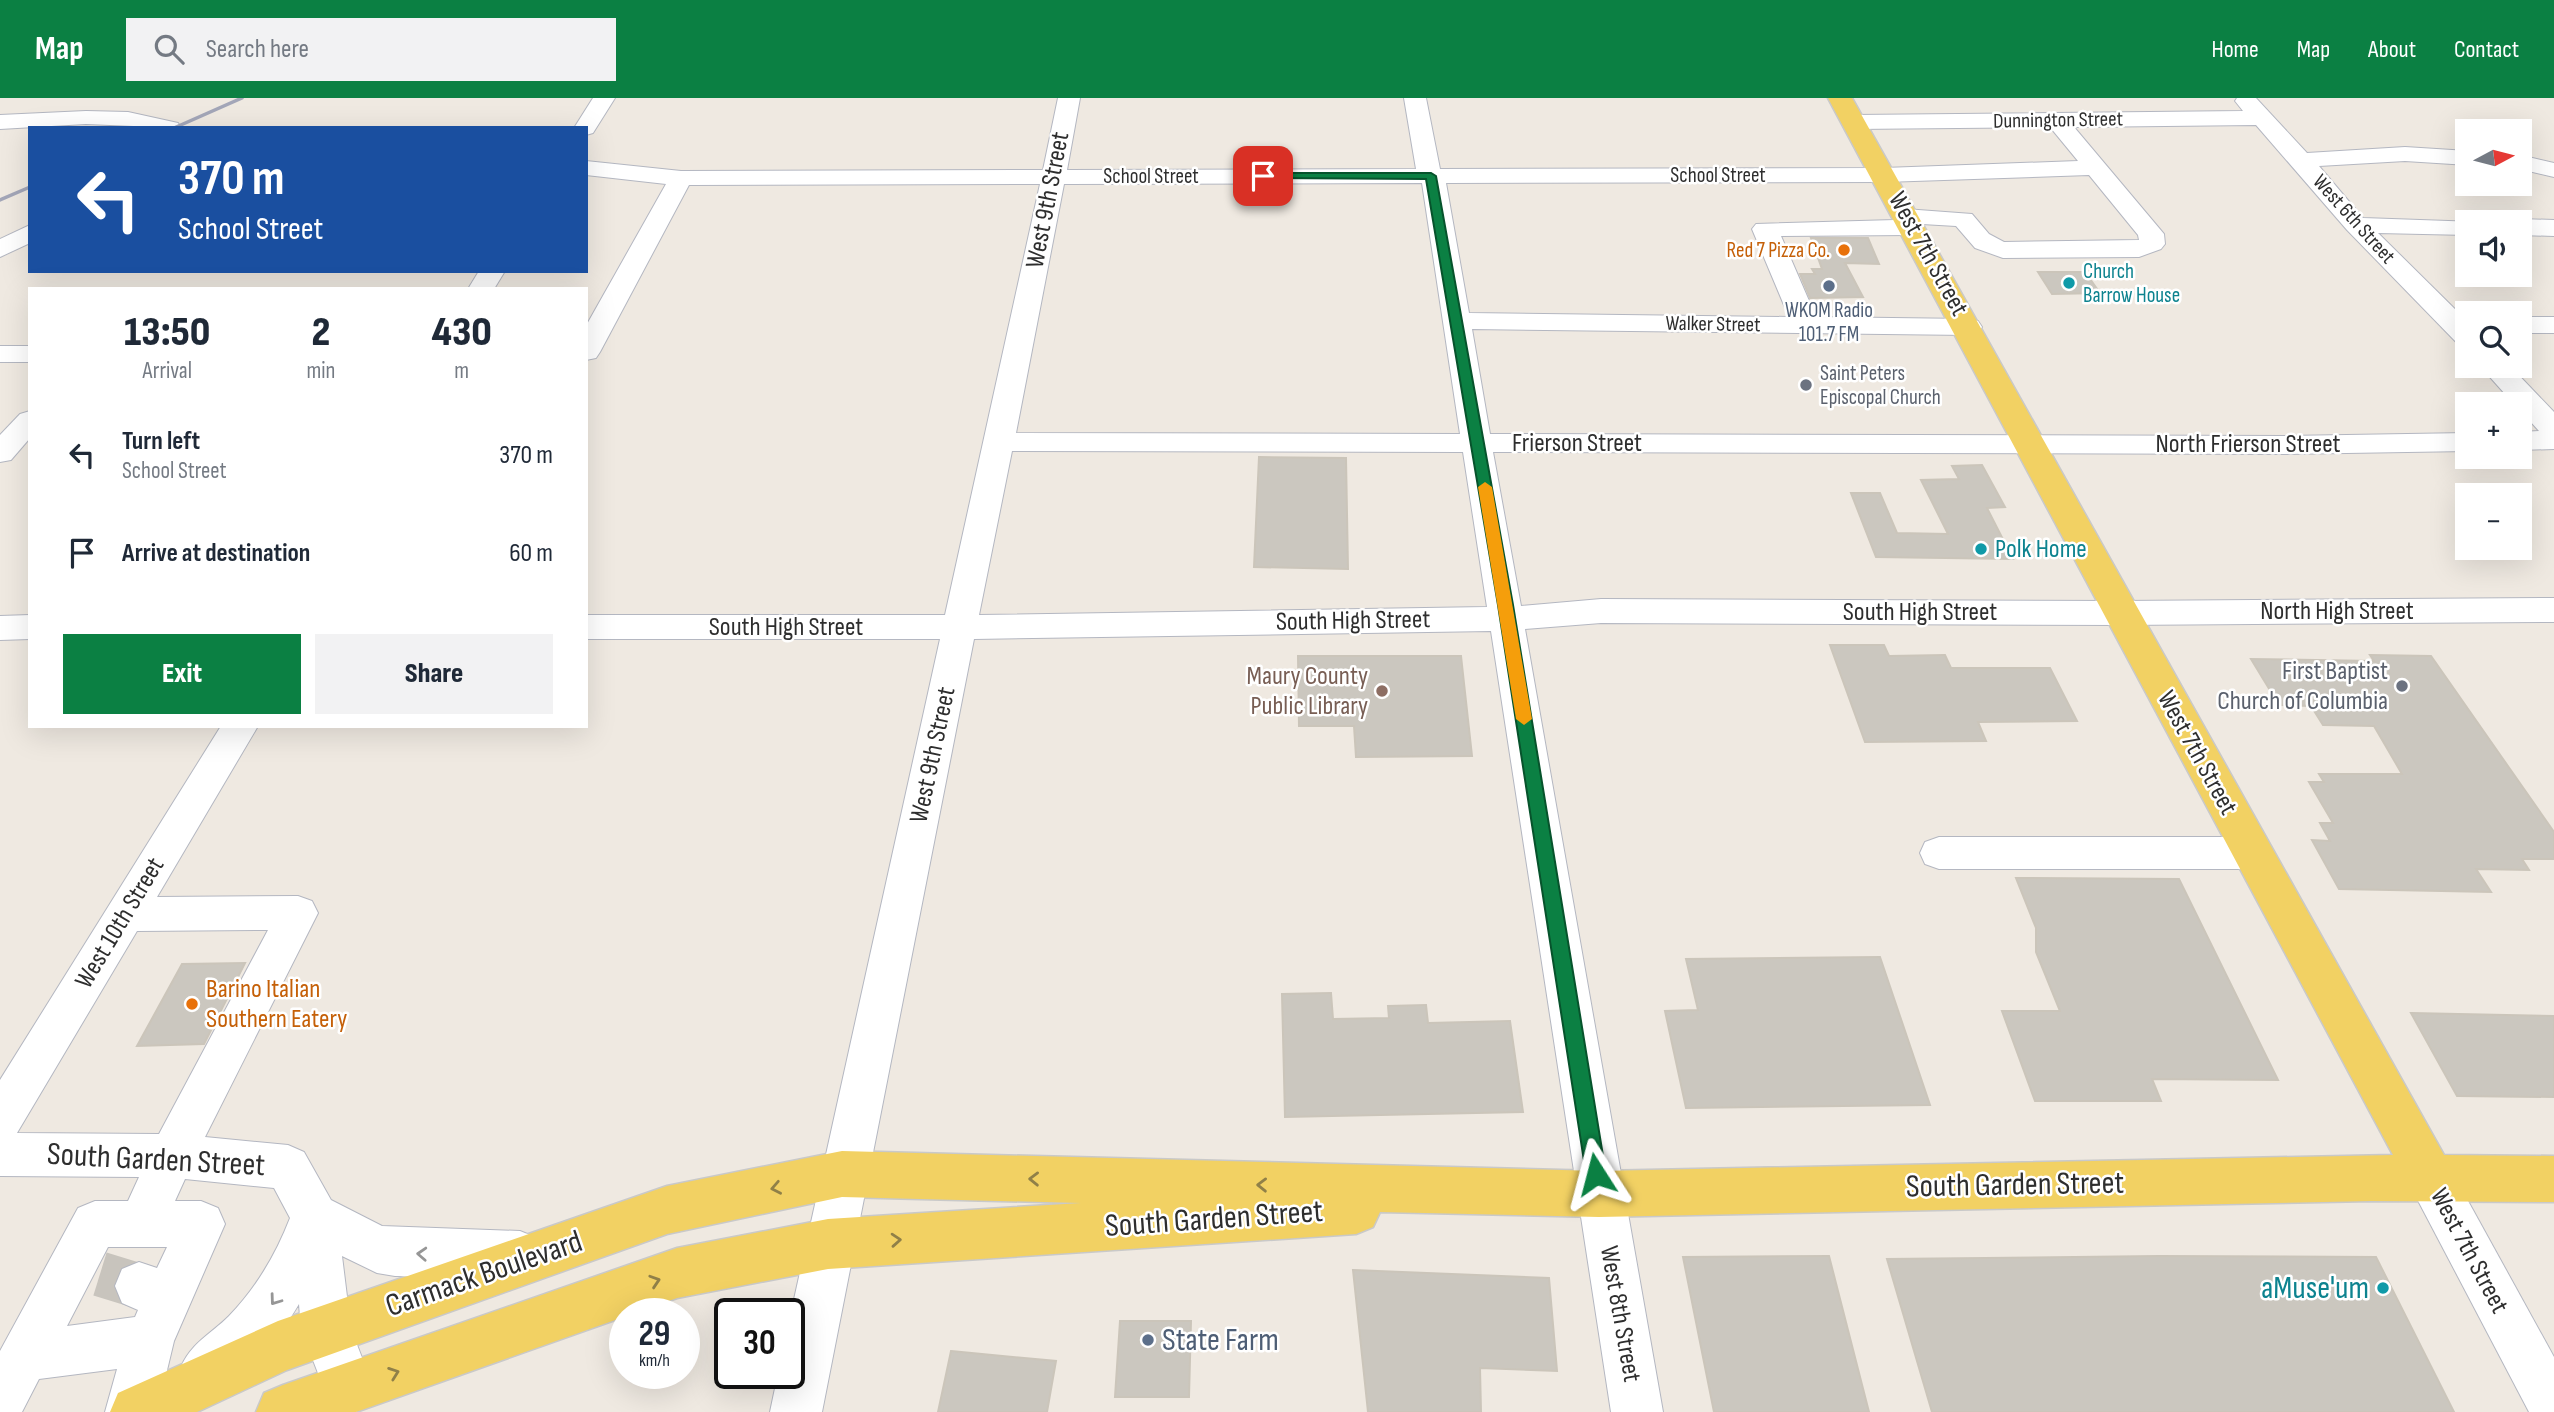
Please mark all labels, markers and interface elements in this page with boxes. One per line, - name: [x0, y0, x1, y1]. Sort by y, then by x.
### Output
- search box: [126, 18, 616, 81]
- text: Map: [35, 29, 84, 69]
- icon: search: [150, 30, 188, 68]
- text: Search here: [206, 34, 309, 65]
- text: Home: [2211, 35, 2259, 64]
- text: Map: [2297, 35, 2330, 64]
- text: About: [2368, 35, 2416, 64]
- text: Contact: [2454, 35, 2519, 64]
- street label: Dunnington Street: [1993, 106, 2123, 134]
- north arrow: [2455, 119, 2532, 196]
- map controls: [2455, 119, 2532, 560]
- street label: West 9th Street: [1020, 129, 1076, 271]
- pin: [1233, 146, 1293, 206]
- text: 370 m: [178, 150, 285, 209]
- icon: left: [63, 154, 154, 245]
- icon: arrive: [1244, 157, 1282, 195]
- street label: School Street: [1670, 163, 1766, 188]
- street label: School Street: [1103, 164, 1199, 189]
- street label: West 6th Street: [2307, 169, 2401, 269]
- street label: West 7th Street: [1881, 187, 1975, 321]
- text: School Street: [178, 210, 323, 249]
- button: sound: [2455, 210, 2532, 287]
- place label: Red 7 Pizza Co.: [1727, 238, 1830, 263]
- marker: Red 7 Pizza Co.: [1836, 242, 1852, 258]
- place label: Church Barrow House: [2083, 259, 2180, 308]
- marker: Church Barrow House: [2061, 275, 2077, 291]
- marker: WKOM Radio 101.7 FM: [1821, 278, 1837, 294]
- place label: WKOM Radio 101.7 FM: [1785, 298, 1873, 347]
- button: search: [2455, 301, 2532, 378]
- text: 13:50: [124, 307, 210, 358]
- text: 2: [311, 307, 330, 358]
- text: 430: [431, 307, 492, 358]
- street label: Walker Street: [1665, 311, 1761, 337]
- text: Arrival: [143, 357, 192, 385]
- text: min: [306, 357, 335, 385]
- text: m: [454, 357, 469, 385]
- place label: Saint Peters Episcopal Church: [1820, 361, 1941, 410]
- marker: Saint Peters Episcopal Church: [1798, 377, 1814, 393]
- button: +: [2455, 392, 2532, 469]
- text: Turn left: [122, 426, 200, 457]
- street label: Frierson Street: [1512, 428, 1642, 459]
- street label: North Frierson Street: [2156, 429, 2341, 460]
- icon: left: [63, 436, 101, 474]
- text: 370 m: [499, 440, 553, 471]
- text: School Street: [122, 457, 226, 485]
- button: −: [2455, 483, 2532, 560]
- icon: arrive: [63, 534, 101, 572]
- place label: Polk Home: [1995, 534, 2087, 565]
- text: Arrive at destination: [122, 538, 310, 569]
- text: 60 m: [509, 538, 553, 569]
- marker: Polk Home: [1973, 541, 1989, 557]
- street label: North High Street: [2260, 596, 2414, 627]
- street label: South High Street: [1843, 597, 1997, 628]
- street label: South High Street: [1275, 604, 1431, 638]
- street label: South High Street: [709, 612, 863, 643]
- button: Exit: [63, 634, 301, 714]
- button: Share: [315, 634, 553, 714]
- place label: First Baptist Church of Columbia: [2217, 656, 2388, 717]
- place label: Maury County Public Library: [1246, 661, 1368, 722]
- marker: First Baptist Church of Columbia: [2394, 678, 2410, 694]
- marker: Maury County Public Library: [1374, 683, 1390, 699]
- street label: West 9th Street: [903, 684, 963, 826]
- street label: West 7th Street: [2150, 686, 2244, 820]
- street label: West 10th Street: [69, 852, 171, 994]
- place label: Barino Italian Southern Eatery: [206, 974, 347, 1035]
- marker: Barino Italian Southern Eatery: [184, 996, 200, 1012]
- street label: South Garden Street: [46, 1135, 266, 1185]
- position arrow: [1559, 1137, 1633, 1211]
- street label: South Garden Street: [1906, 1164, 2124, 1206]
- one-way arrow: [1029, 1172, 1040, 1187]
- one-way arrow: [1256, 1177, 1267, 1193]
- one-way arrow: [770, 1180, 782, 1195]
- street label: West 7th Street: [2423, 1183, 2515, 1319]
- street label: South Garden Street: [1104, 1192, 1324, 1246]
- street label: Carmack Boulevard: [381, 1222, 587, 1326]
- one-way arrow: [891, 1232, 902, 1247]
- street label: West 8th Street: [1593, 1243, 1647, 1385]
- one-way arrow: [416, 1247, 427, 1262]
- place label: aMuse'um: [2261, 1269, 2369, 1308]
- one-way arrow: [648, 1275, 660, 1289]
- marker: aMuse'um: [2375, 1280, 2391, 1296]
- one-way arrow: [270, 1292, 283, 1305]
- speed limit sign: 30: [714, 1298, 805, 1389]
- text: 29: [639, 1313, 670, 1356]
- place label: State Farm: [1162, 1321, 1279, 1360]
- marker: State Farm: [1140, 1332, 1156, 1348]
- text: km/h: [639, 1350, 670, 1371]
- one-way arrow: [387, 1367, 399, 1381]

